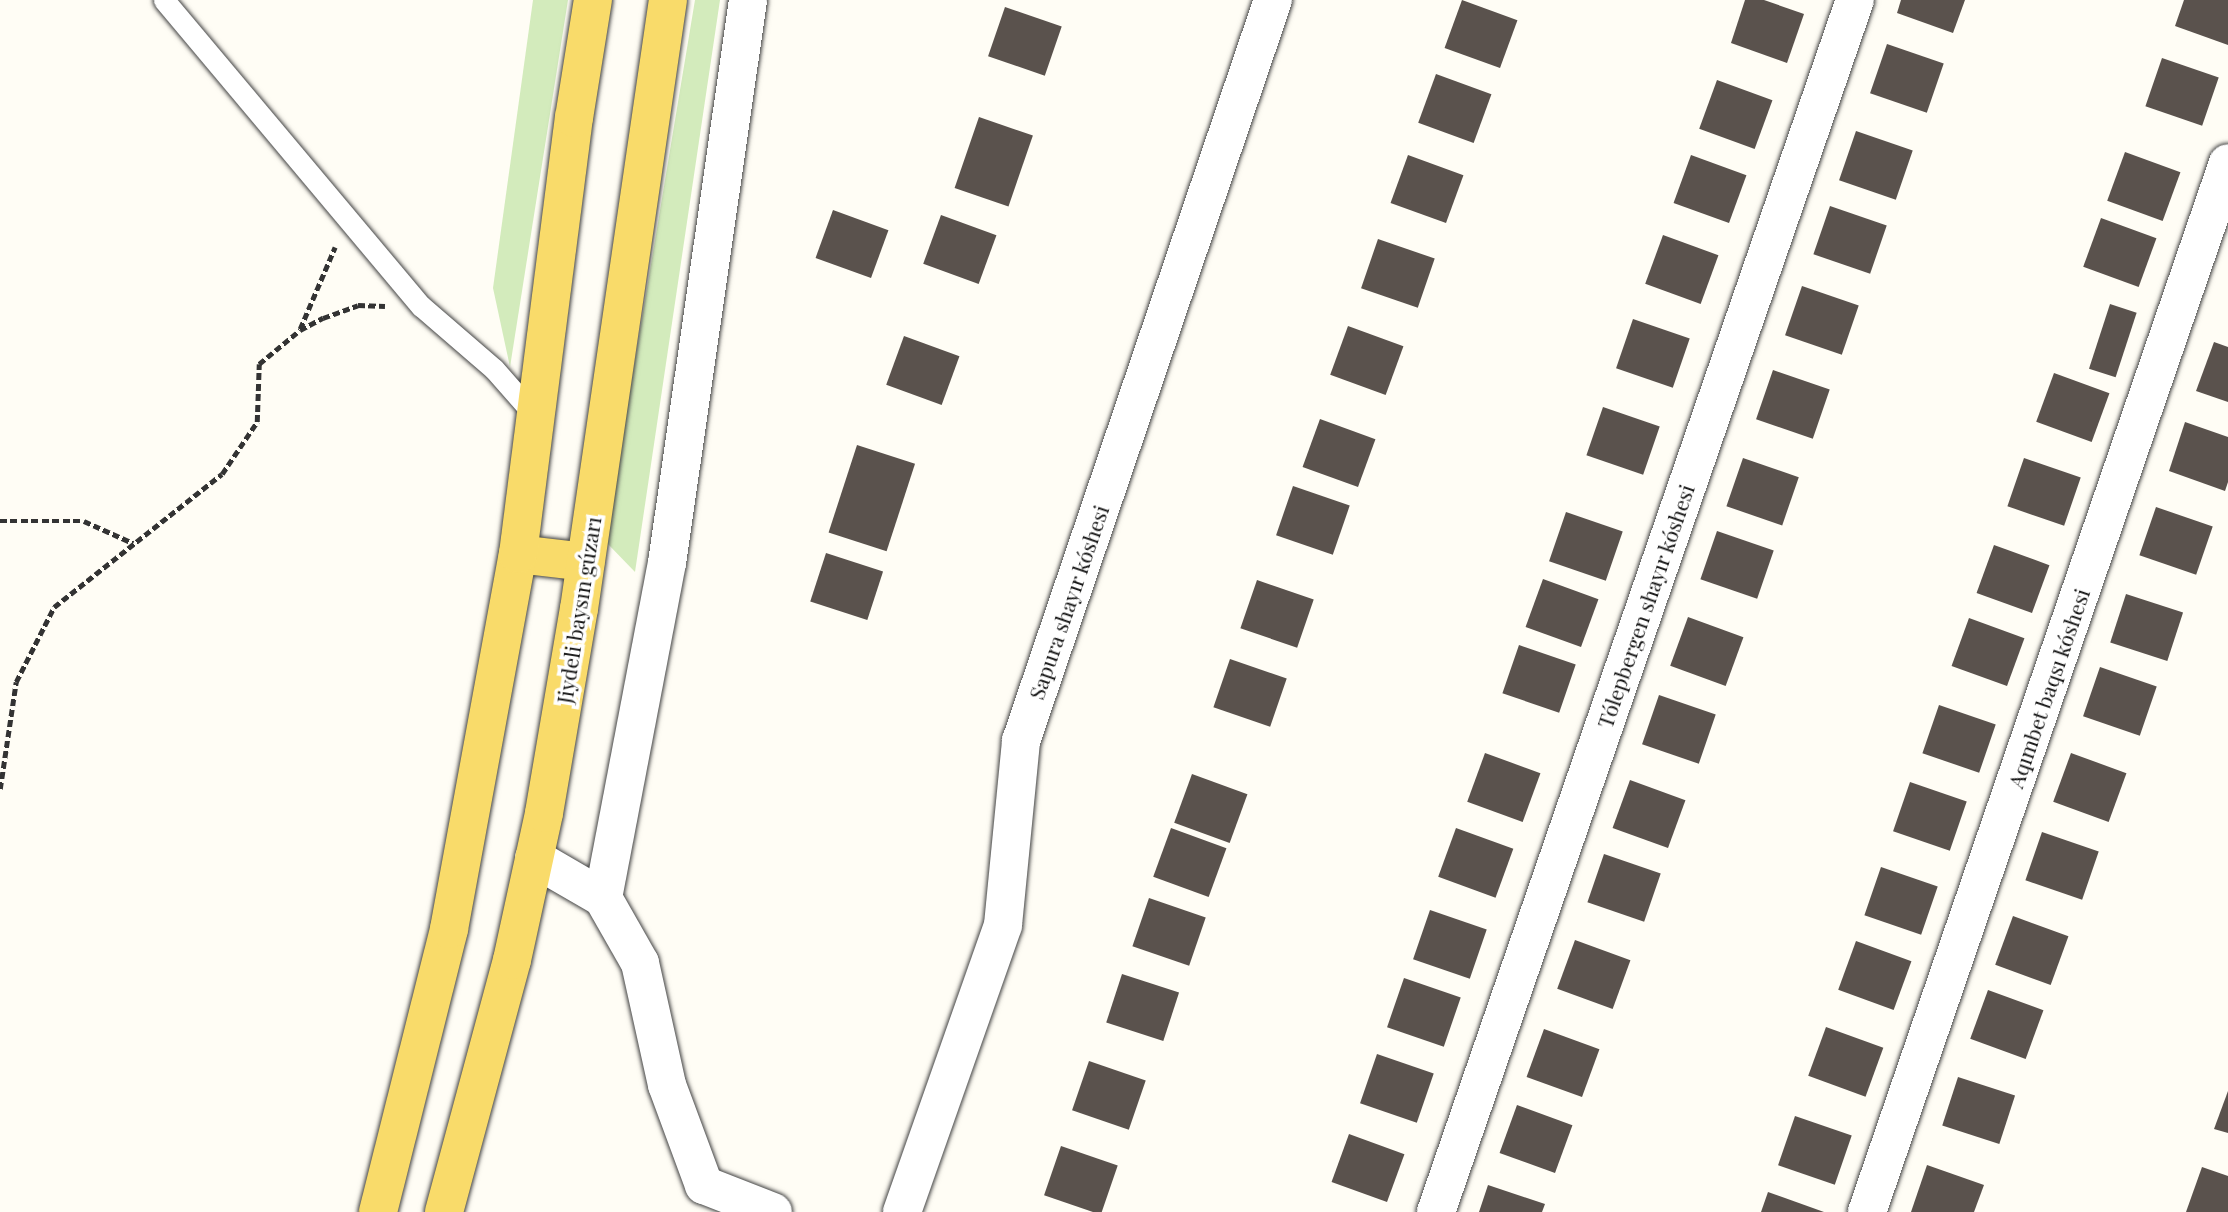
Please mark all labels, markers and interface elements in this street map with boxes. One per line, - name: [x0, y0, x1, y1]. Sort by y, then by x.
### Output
- street label: Tólepbergen shayır kóshesi: [1591, 480, 1699, 732]
- street label: Sapura shayır kóshesi: [1023, 501, 1113, 703]
- street label: Jiydeli baysın gúzarı: [551, 515, 605, 705]
- street label: Aqımbet baqsı kóshesi: [2002, 585, 2094, 791]

